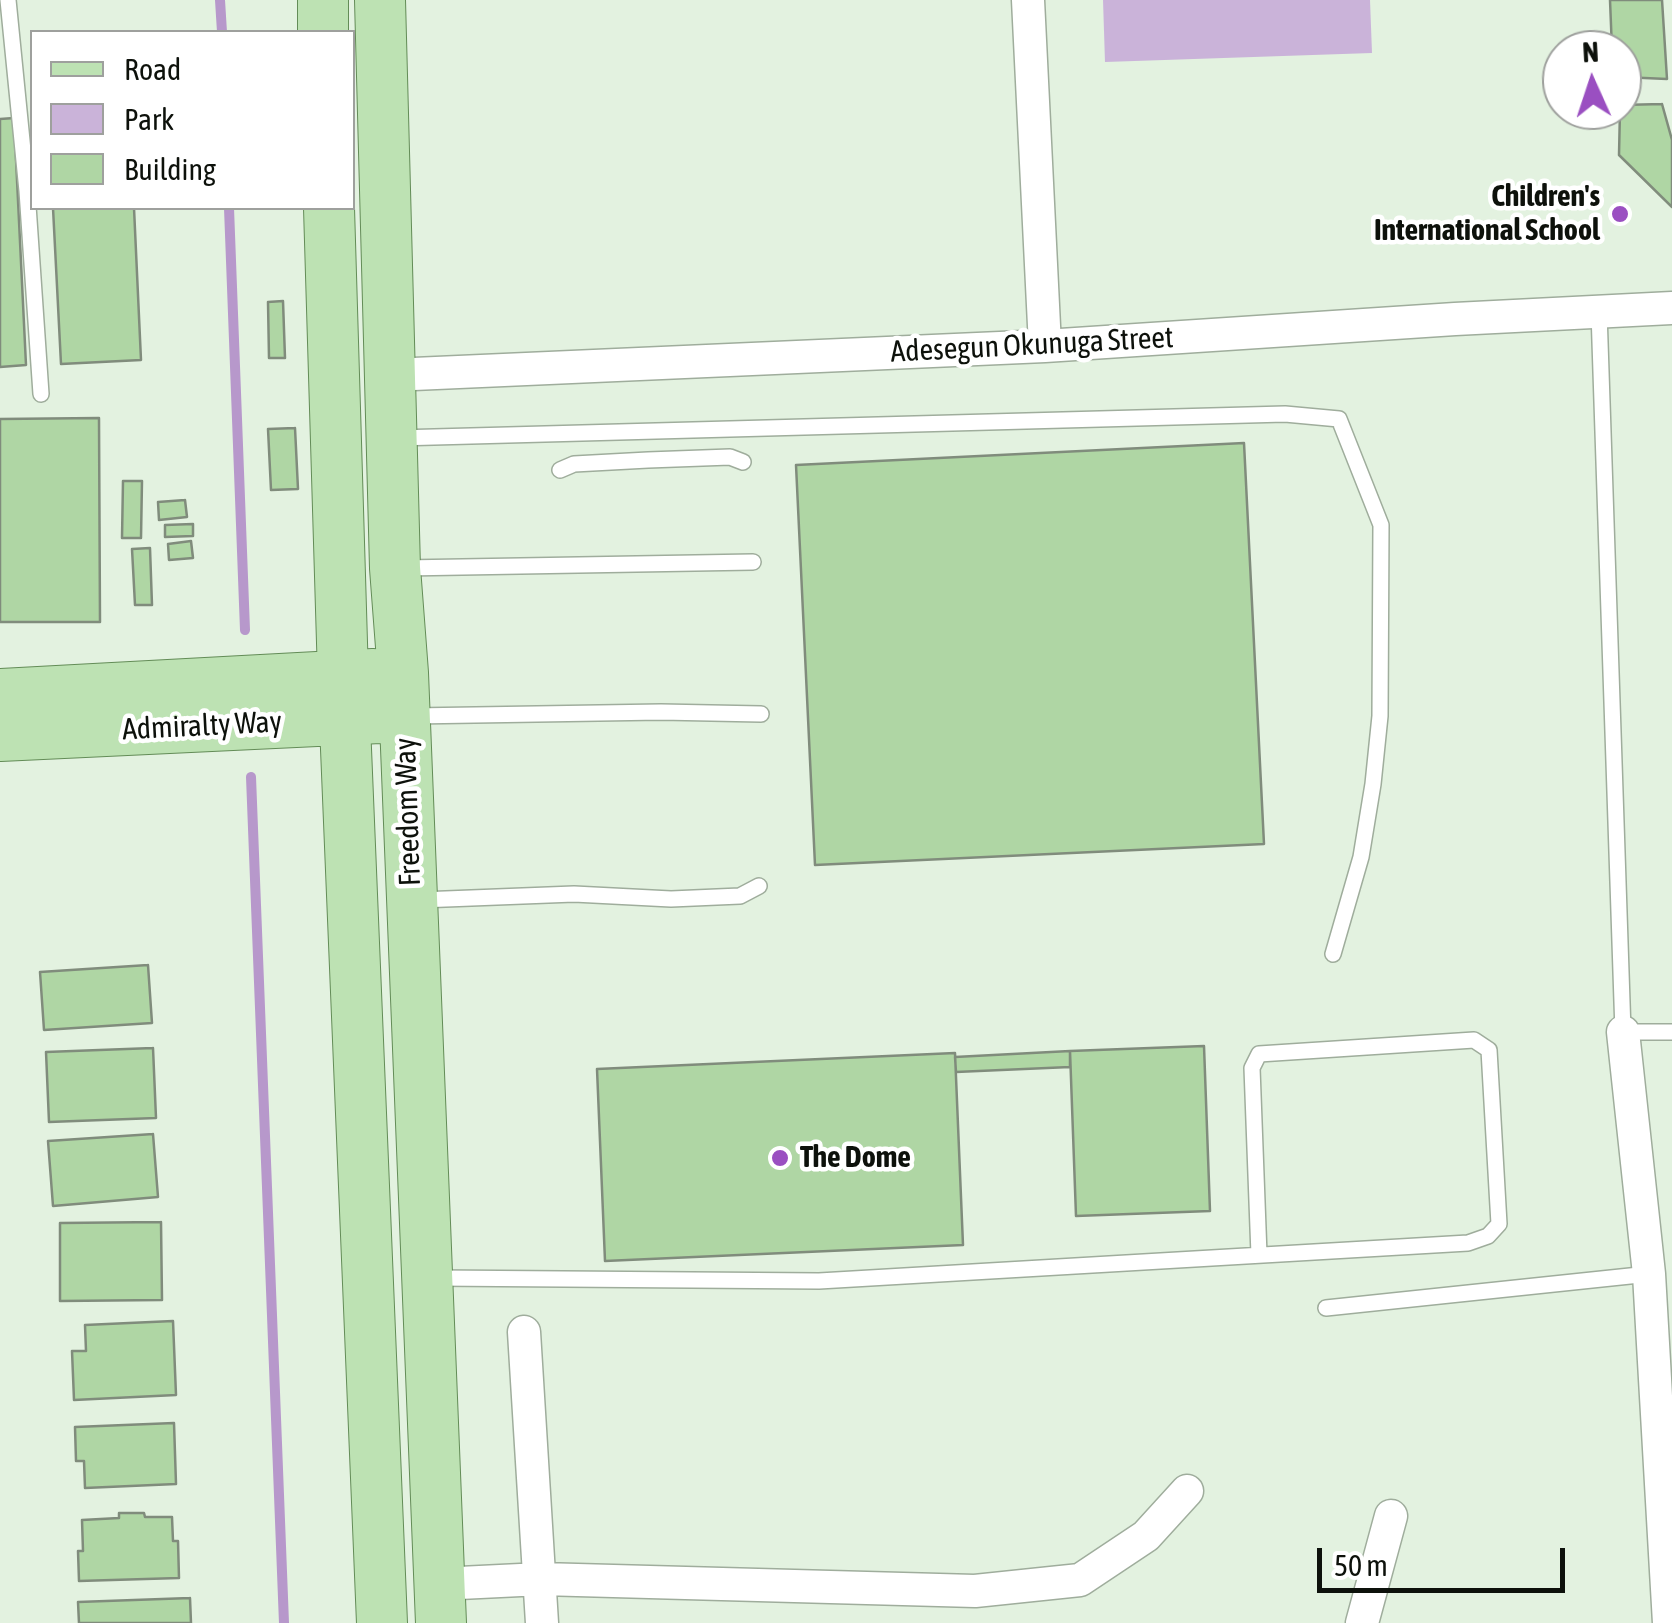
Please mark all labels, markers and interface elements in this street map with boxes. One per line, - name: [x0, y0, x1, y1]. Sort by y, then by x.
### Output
- legend: [30, 30, 355, 210]
- north arrow: [1542, 30, 1642, 130]
- text: N: [1581, 36, 1600, 68]
- text: Road: [124, 52, 181, 86]
- text: Park: [124, 102, 174, 136]
- text: Building: [124, 152, 216, 186]
- place label: Children's International School: [1374, 179, 1600, 250]
- marker: Children's International School: [1609, 203, 1631, 225]
- street label: Adesegun Okunuga Street: [890, 320, 1174, 370]
- street label: Admiralty Way: [121, 704, 283, 748]
- street label: Freedom Way: [387, 737, 429, 887]
- place label: The Dome: [800, 1140, 911, 1176]
- marker: The Dome: [769, 1147, 791, 1169]
- scale bar: [1322, 1528, 1570, 1590]
- text: 50 m: [1334, 1548, 1388, 1582]

